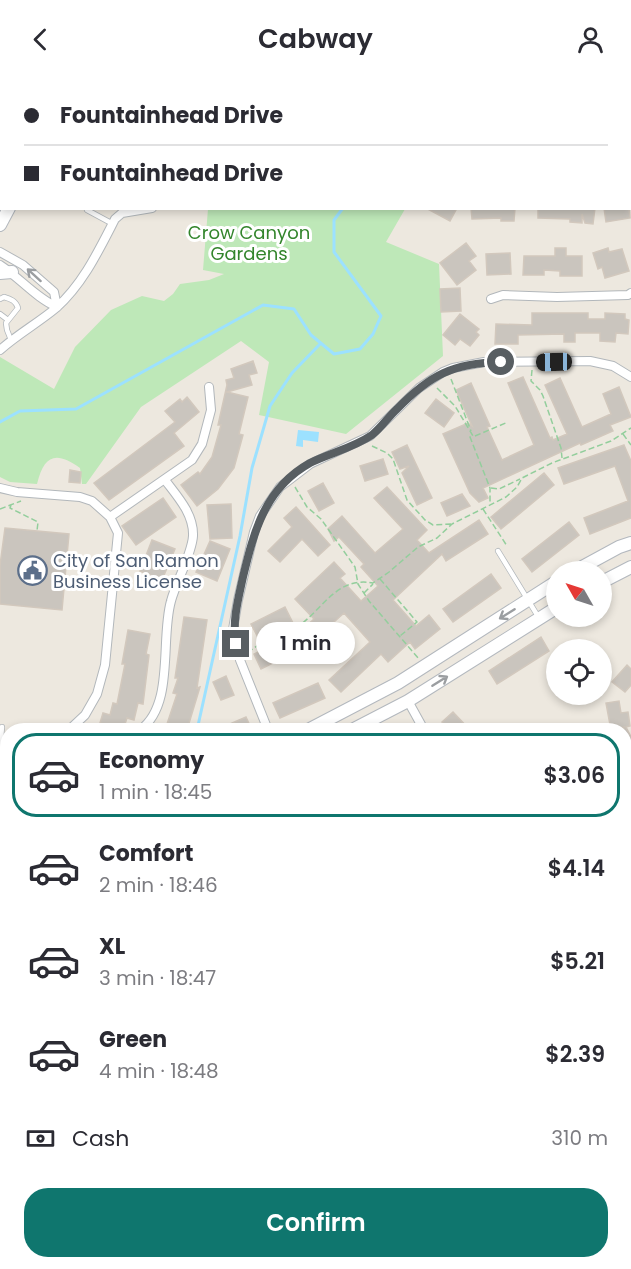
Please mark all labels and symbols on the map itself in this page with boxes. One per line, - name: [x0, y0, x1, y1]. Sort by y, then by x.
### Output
- park label: Crow Canyon Gardens: [188, 220, 310, 266]
- one-way arrow: [27, 268, 42, 282]
- route start: [487, 348, 514, 375]
- car: [536, 353, 572, 371]
- place label: City of San Ramon Business License: [53, 548, 219, 594]
- public building icon: City of San Ramon Business License: [16, 554, 48, 586]
- north arrow: [546, 561, 612, 627]
- one-way arrow: [500, 608, 516, 620]
- callout: 1 min: [257, 623, 356, 665]
- route end: [222, 630, 249, 657]
- one-way arrow: [431, 675, 448, 687]

